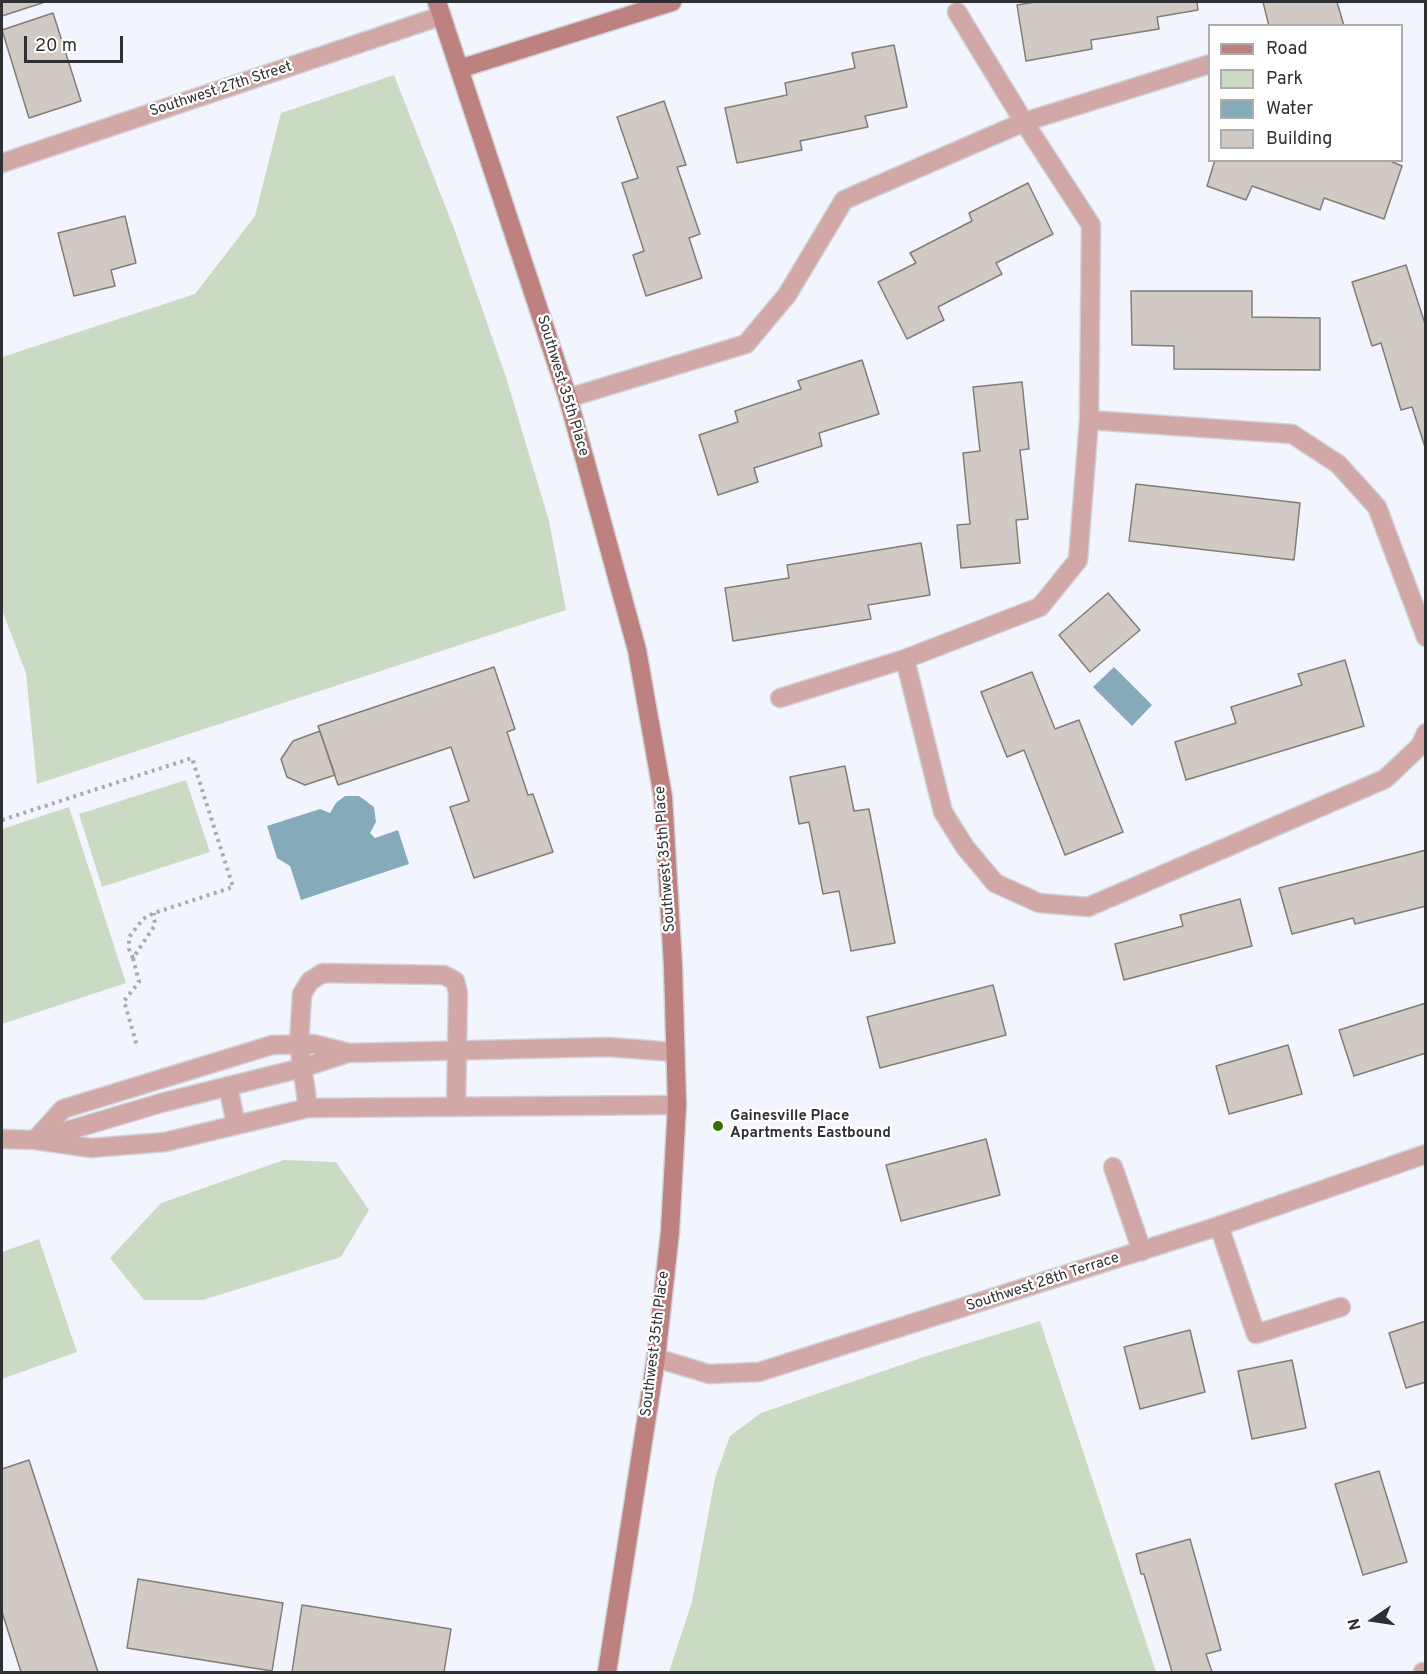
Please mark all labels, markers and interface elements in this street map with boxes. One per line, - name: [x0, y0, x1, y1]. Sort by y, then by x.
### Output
- scale bar: [27, 24, 126, 62]
- legend: [1208, 24, 1403, 162]
- text: 20 m: [35, 35, 77, 58]
- text: Road: [1266, 38, 1308, 61]
- street label: Southwest 27th Street: [147, 58, 295, 122]
- text: Park: [1266, 68, 1303, 91]
- text: Water: [1266, 98, 1313, 121]
- text: Building: [1266, 128, 1332, 151]
- street label: Southwest 35th Place: [532, 313, 592, 459]
- street label: Southwest 35th Place: [652, 785, 680, 933]
- place label: Gainesville Place Apartments Eastbound: [730, 1108, 891, 1143]
- marker: Gainesville Place Apartments Eastbound: [711, 1119, 725, 1133]
- street label: Southwest 28th Terrace: [964, 1250, 1122, 1316]
- street label: Southwest 35th Place: [638, 1270, 674, 1418]
- north arrow: [1343, 1590, 1403, 1650]
- text: N: [1344, 1616, 1366, 1632]

